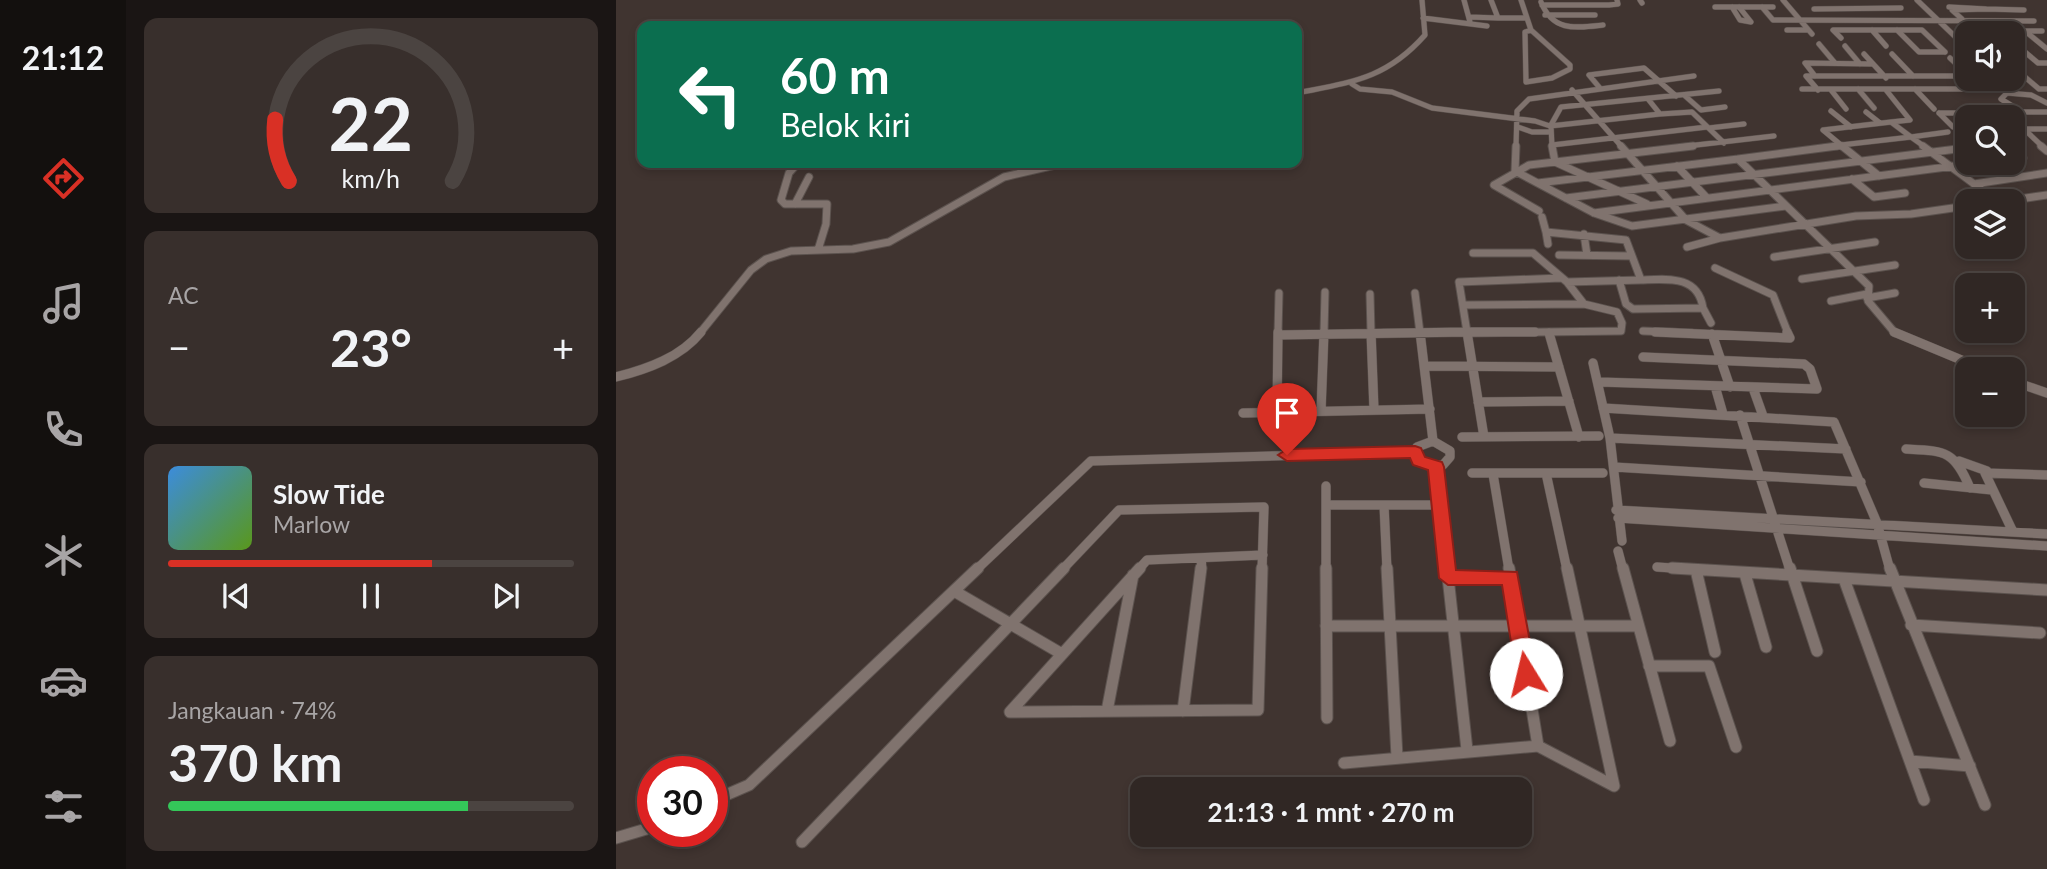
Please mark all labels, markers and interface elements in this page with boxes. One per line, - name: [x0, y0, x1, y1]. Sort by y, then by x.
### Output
- map controls: [1955, 21, 2025, 427]
- button: sound: [1955, 21, 2025, 91]
- text: 21:12: [22, 38, 104, 77]
- text: 60 m: [780, 46, 890, 104]
- icon: left: [665, 49, 756, 140]
- text: 22: [329, 80, 413, 168]
- text: Belok kiri: [780, 105, 911, 144]
- button: search: [1955, 105, 2025, 175]
- icon: directions: [39, 154, 88, 203]
- text: km/h: [342, 163, 400, 193]
- button: layers: [1955, 189, 2025, 259]
- button: +: [1955, 273, 2025, 343]
- icon: music: [39, 279, 88, 328]
- text: AC: [168, 281, 199, 309]
- text: 23°: [330, 316, 412, 378]
- text: −: [168, 324, 190, 370]
- text: +: [552, 324, 574, 370]
- button: −: [1955, 357, 2025, 427]
- pin: [1257, 383, 1317, 455]
- icon: arrive: [1268, 394, 1306, 432]
- icon: phone: [39, 405, 88, 454]
- text: Slow Tide: [273, 478, 385, 510]
- text: Marlow: [273, 510, 350, 538]
- icon: climate: [39, 531, 88, 580]
- icon: previous: [217, 577, 255, 615]
- icon: pause: [352, 577, 390, 615]
- icon: next: [487, 577, 525, 615]
- position arrow: [1489, 637, 1563, 711]
- icon: car: [39, 656, 88, 705]
- text: Jangkauan · 74%: [168, 696, 337, 724]
- text: 370 km: [168, 731, 342, 793]
- speed limit sign: 30: [637, 756, 728, 847]
- icon: filters: [39, 782, 88, 831]
- text: 21:13 · 1 mnt · 270 m: [1207, 796, 1455, 828]

